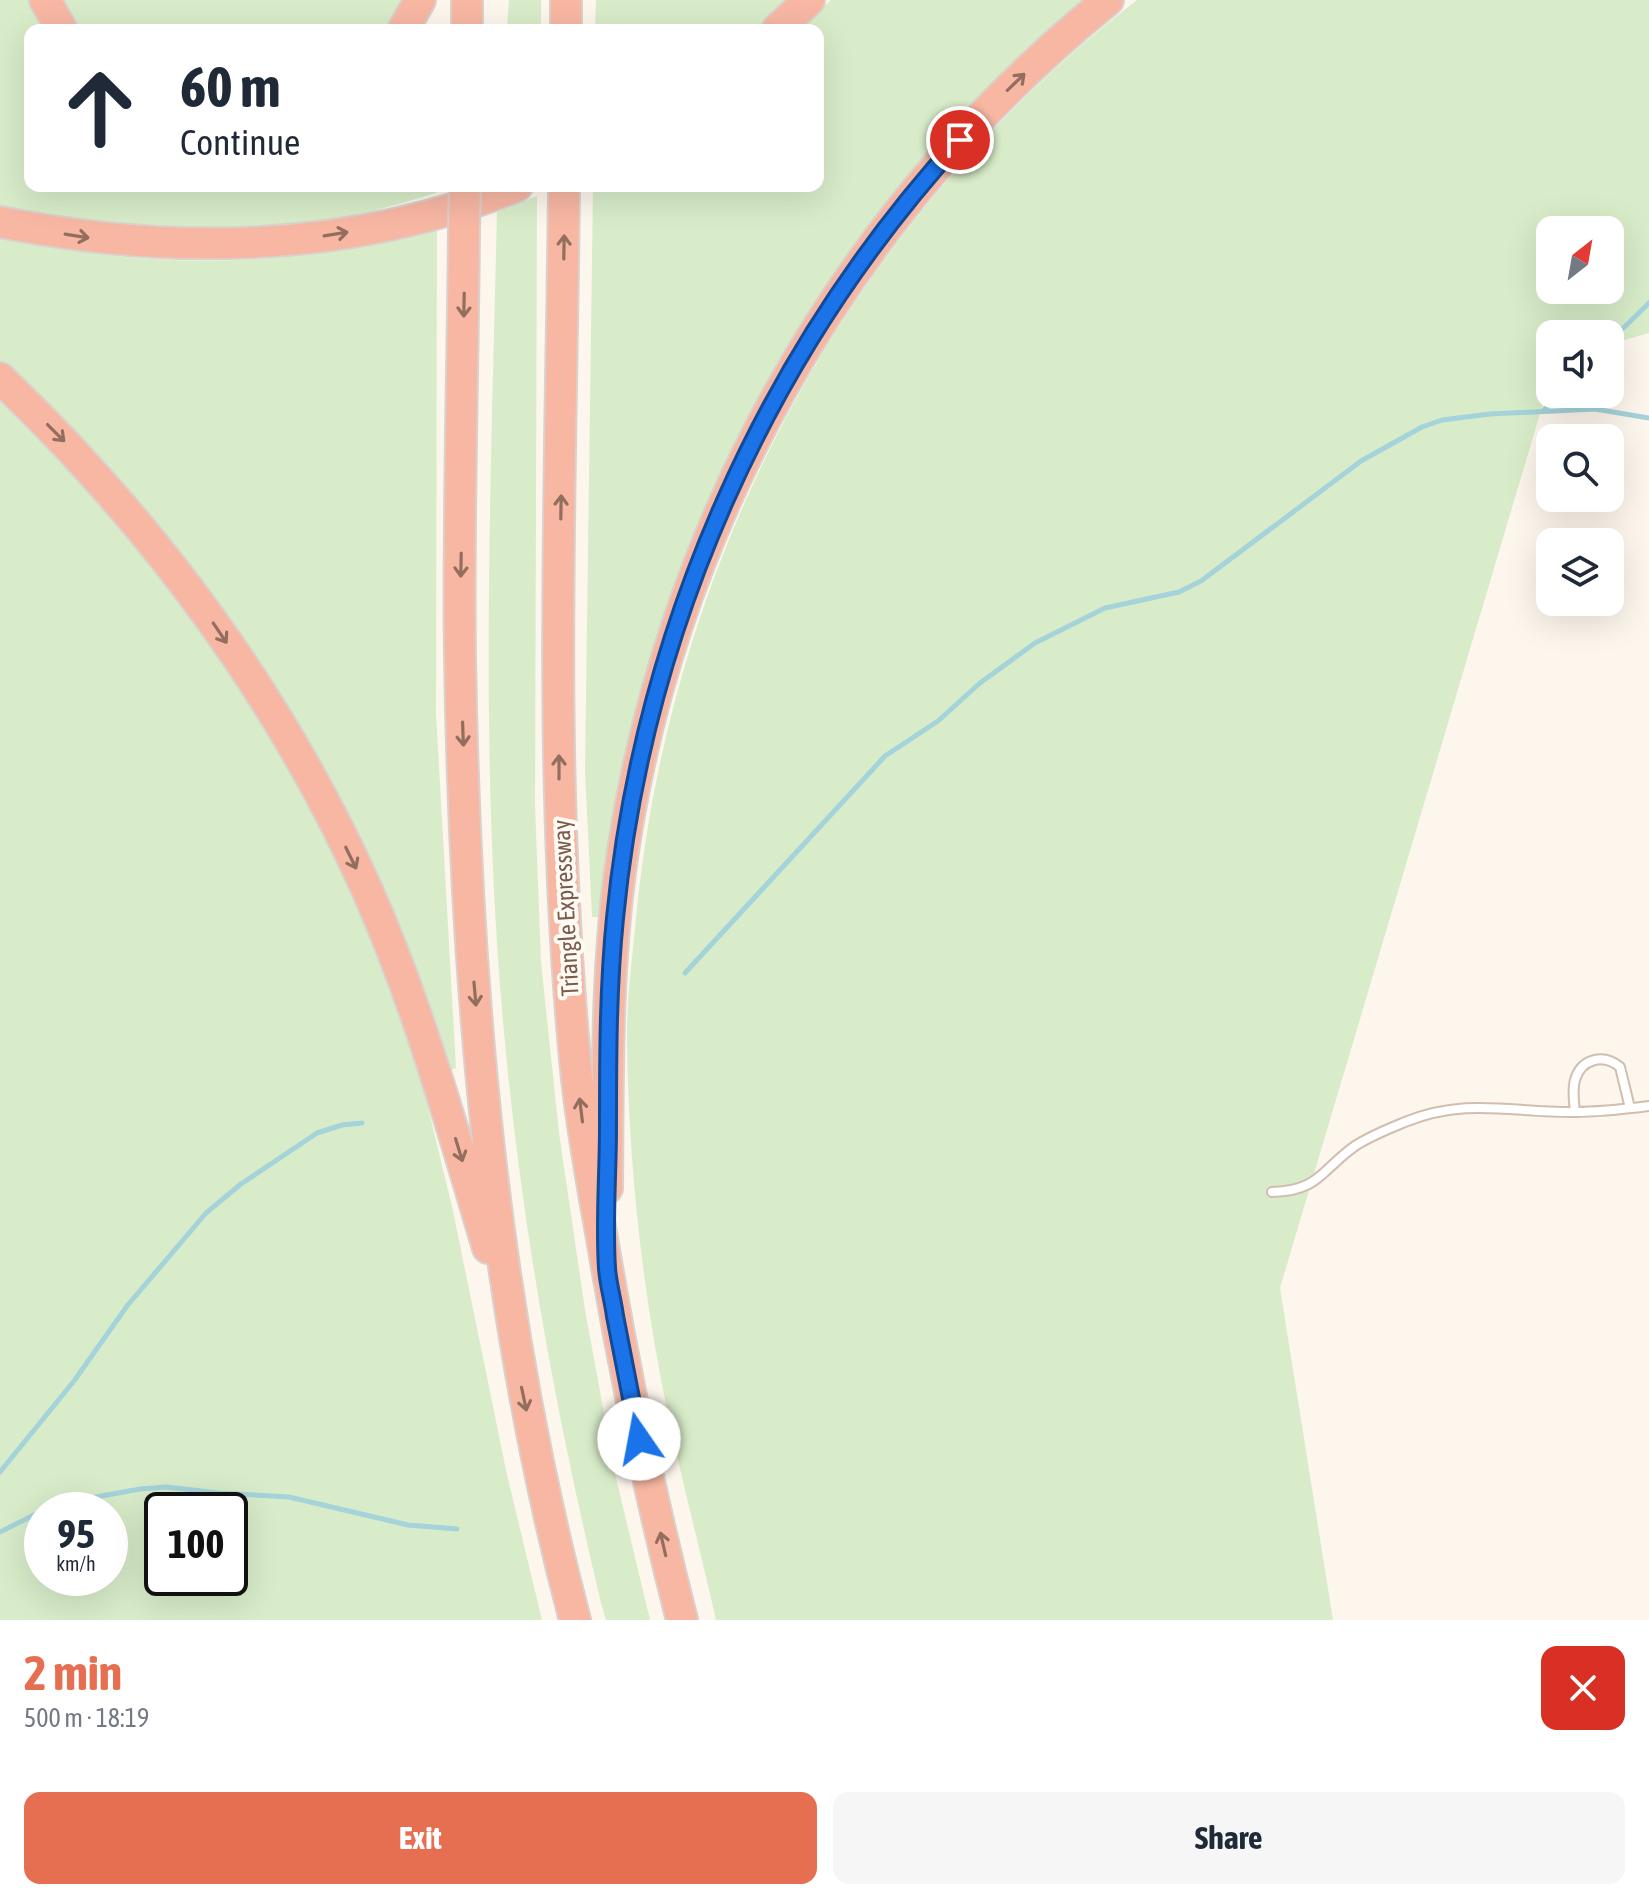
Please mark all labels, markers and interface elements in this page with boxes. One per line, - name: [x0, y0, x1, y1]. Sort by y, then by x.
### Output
- text: 60 m: [180, 55, 281, 119]
- icon: ahead: [48, 56, 152, 160]
- one-way arrow: [1006, 72, 1026, 91]
- pin: [926, 106, 994, 174]
- icon: arrive: [938, 118, 982, 162]
- text: Continue: [180, 121, 300, 163]
- north arrow: [1536, 216, 1624, 304]
- map controls: [1536, 216, 1624, 616]
- one-way arrow: [323, 226, 348, 241]
- one-way arrow: [64, 229, 89, 244]
- one-way arrow: [556, 234, 571, 261]
- one-way arrow: [456, 291, 471, 318]
- button: sound: [1536, 320, 1624, 408]
- one-way arrow: [46, 423, 66, 442]
- button: search: [1536, 424, 1624, 512]
- one-way arrow: [553, 494, 569, 521]
- button: layers: [1536, 528, 1624, 616]
- one-way arrow: [453, 551, 469, 578]
- one-way arrow: [212, 622, 228, 644]
- one-way arrow: [455, 720, 470, 747]
- one-way arrow: [551, 754, 567, 781]
- street label: Triangle Expressway: [547, 819, 584, 997]
- one-way arrow: [344, 845, 360, 869]
- one-way arrow: [468, 980, 483, 1007]
- one-way arrow: [573, 1097, 588, 1124]
- one-way arrow: [452, 1136, 467, 1162]
- one-way arrow: [518, 1386, 533, 1412]
- position arrow: [597, 1397, 681, 1481]
- speed limit sign: 100: [144, 1492, 248, 1596]
- text: 95: [57, 1511, 95, 1556]
- one-way arrow: [655, 1532, 670, 1558]
- text: km/h: [56, 1552, 96, 1575]
- text: 2 min: [24, 1645, 122, 1700]
- button: close: [1541, 1646, 1625, 1730]
- text: 500 m · 18:19: [24, 1703, 149, 1733]
- button: Exit: [24, 1792, 817, 1884]
- button: Share: [833, 1792, 1625, 1884]

